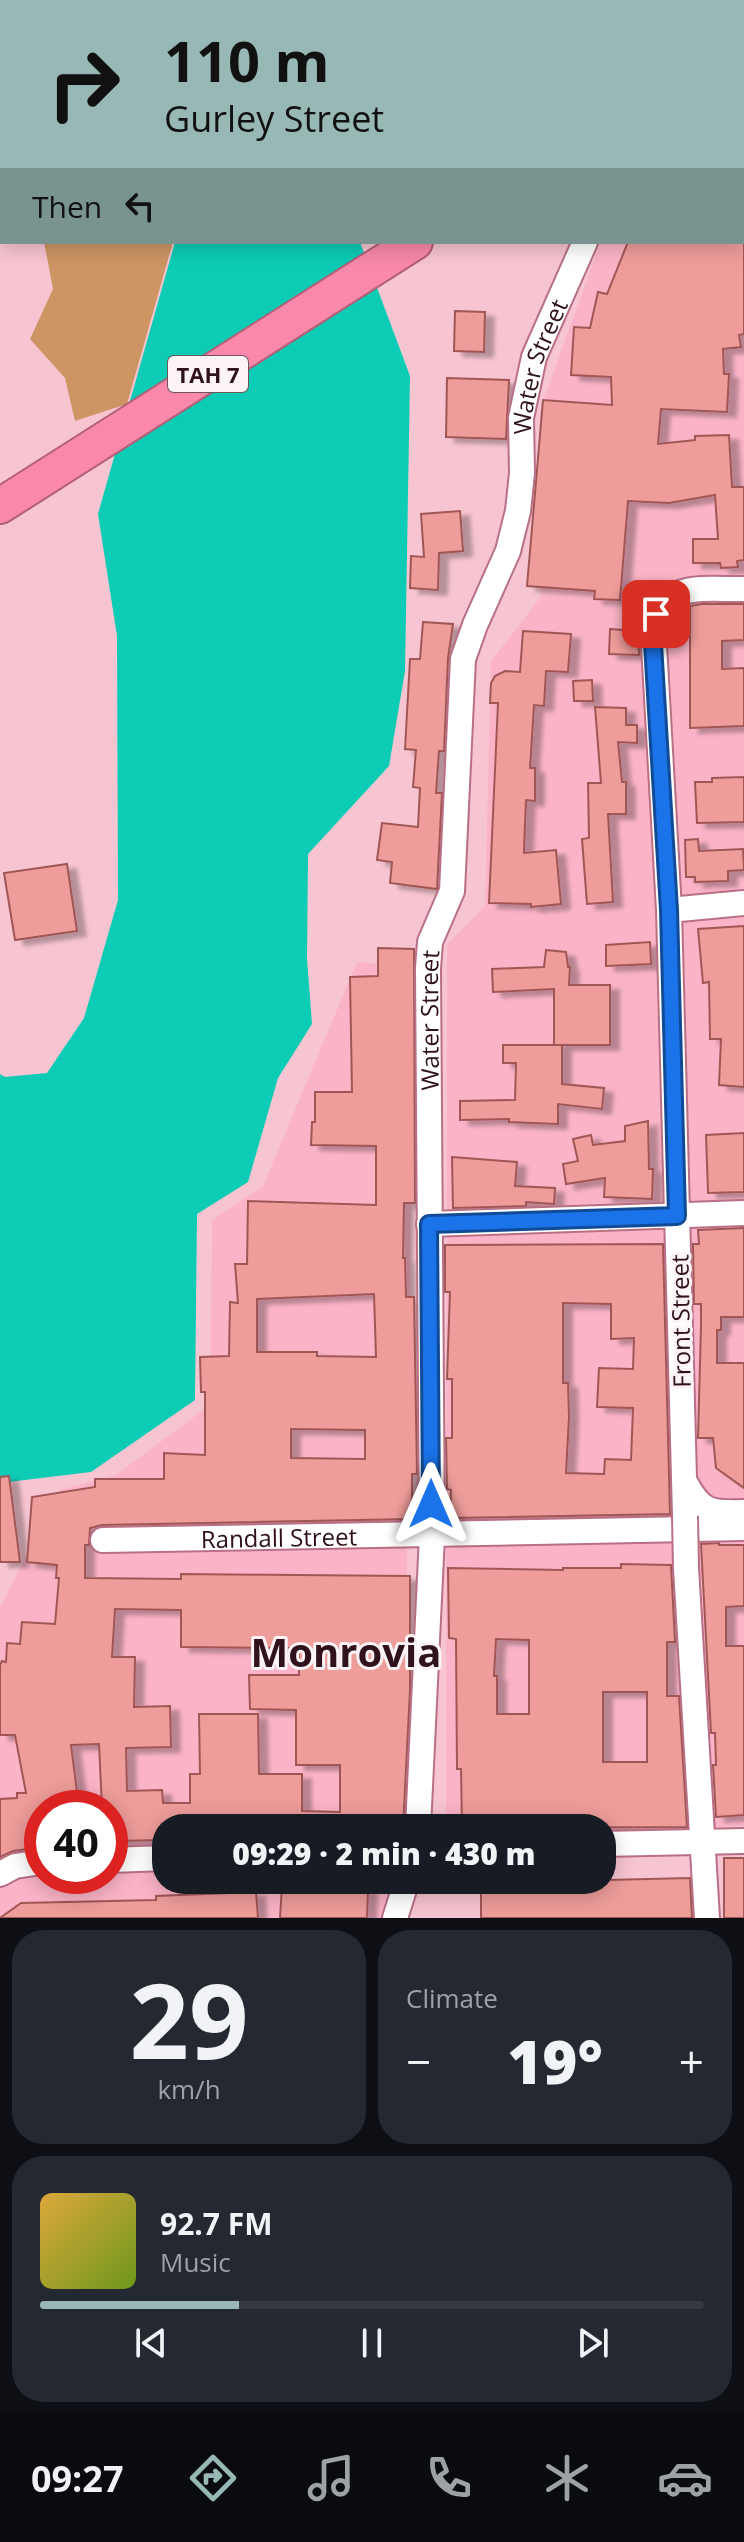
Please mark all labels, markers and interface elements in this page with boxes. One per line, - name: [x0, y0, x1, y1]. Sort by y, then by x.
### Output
- text: 110 m: [164, 22, 330, 98]
- icon: right: [32, 32, 136, 136]
- text: Gurley Street: [164, 94, 384, 143]
- icon: left: [118, 184, 162, 228]
- text: Then: [32, 186, 102, 227]
- street label: Water Street: [504, 293, 574, 434]
- road number: TAH 7: [168, 356, 248, 392]
- pin: [622, 580, 690, 648]
- icon: arrive: [634, 592, 678, 636]
- street label: Water Street: [411, 949, 446, 1091]
- street label: Front Street: [662, 1254, 698, 1388]
- position arrow: [389, 1462, 473, 1546]
- street label: Randall Street: [201, 1519, 357, 1555]
- district label: Monrovia: [251, 1624, 441, 1679]
- speed limit sign: 40: [24, 1790, 128, 1894]
- text: 09:29 · 2 min · 430 m: [232, 1833, 536, 1874]
- text: 29: [130, 1948, 248, 2089]
- text: Climate: [406, 1980, 498, 2016]
- text: 19°: [507, 2020, 603, 2102]
- text: −: [406, 2031, 431, 2091]
- text: +: [679, 2031, 704, 2091]
- text: km/h: [157, 2071, 221, 2107]
- text: 92.7 FM: [160, 2203, 273, 2244]
- text: Music: [160, 2244, 231, 2280]
- icon: previous: [129, 2321, 173, 2365]
- icon: pause: [350, 2321, 394, 2365]
- icon: next: [571, 2321, 615, 2365]
- icon: directions: [185, 2450, 241, 2506]
- icon: music: [303, 2450, 359, 2506]
- icon: phone: [421, 2450, 477, 2506]
- icon: climate: [539, 2450, 595, 2506]
- icon: car: [657, 2450, 713, 2506]
- text: 09:27: [31, 2454, 124, 2503]

